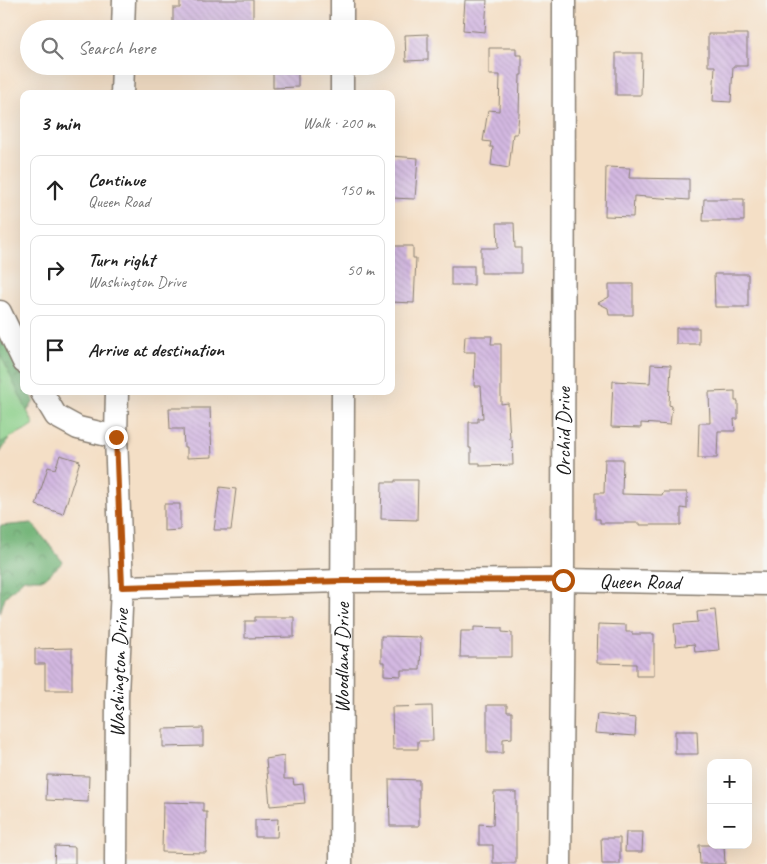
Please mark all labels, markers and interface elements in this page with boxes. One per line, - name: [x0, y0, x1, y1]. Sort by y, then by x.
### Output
- search box: [20, 20, 395, 75]
- icon: search: [38, 34, 66, 62]
- text: Search here: [78, 36, 155, 60]
- text: 3 min: [40, 110, 80, 136]
- text: Walk · 200 m: [303, 113, 375, 133]
- text: Continue: [88, 168, 145, 192]
- icon: ahead: [41, 176, 69, 204]
- text: 150 m: [340, 180, 374, 200]
- text: Queen Road: [88, 192, 150, 212]
- text: Turn right: [88, 248, 155, 272]
- icon: right: [41, 256, 69, 284]
- text: 50 m: [347, 260, 374, 280]
- text: Washington Drive: [88, 272, 186, 292]
- icon: arrive: [41, 336, 69, 364]
- text: Arrive at destination: [88, 338, 224, 362]
- street label: Orchid Drive: [550, 386, 576, 477]
- route end: [105, 426, 128, 449]
- street label: Queen Road: [599, 568, 684, 595]
- route start: [552, 569, 575, 592]
- street label: Woodland Drive: [329, 601, 355, 713]
- street label: Washington Drive: [104, 607, 134, 737]
- map controls: [707, 759, 752, 849]
- button: +: [707, 759, 752, 804]
- button: −: [707, 804, 752, 849]

